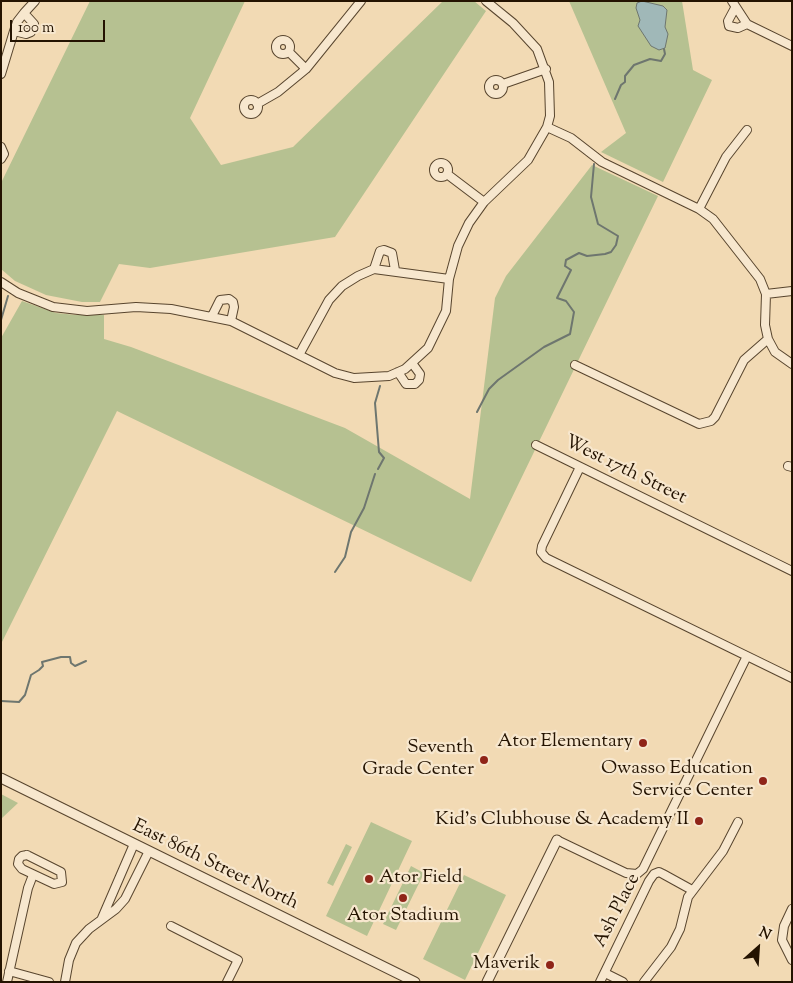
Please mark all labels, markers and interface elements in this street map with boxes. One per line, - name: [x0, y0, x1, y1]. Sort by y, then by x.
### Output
- scale bar: [12, 10, 108, 42]
- text: 100 m: [18, 18, 54, 39]
- street label: West 17th Street: [560, 432, 690, 510]
- place label: Ator Elementary: [497, 732, 633, 754]
- marker: Ator Elementary: [637, 737, 649, 749]
- place label: Seventh Grade Center: [362, 738, 474, 782]
- marker: Seventh Grade Center: [478, 754, 490, 766]
- place label: Owasso Education Service Center: [601, 759, 753, 803]
- marker: Owasso Education Service Center: [757, 775, 769, 787]
- place label: Kid's Clubhouse & Academy II: [435, 810, 689, 832]
- marker: Kid's Clubhouse & Academy II: [693, 815, 705, 827]
- street label: East 86th Street North: [128, 816, 302, 916]
- place label: Ator Field: [379, 868, 462, 890]
- street label: Ash Place: [590, 870, 646, 952]
- marker: Ator Field: [363, 873, 375, 885]
- marker: Ator Stadium: [397, 892, 409, 904]
- place label: Ator Stadium: [347, 906, 459, 928]
- north arrow: [733, 923, 783, 973]
- text: N: [755, 923, 774, 946]
- place label: Maverik: [473, 954, 540, 976]
- marker: Maverik: [544, 959, 556, 971]

